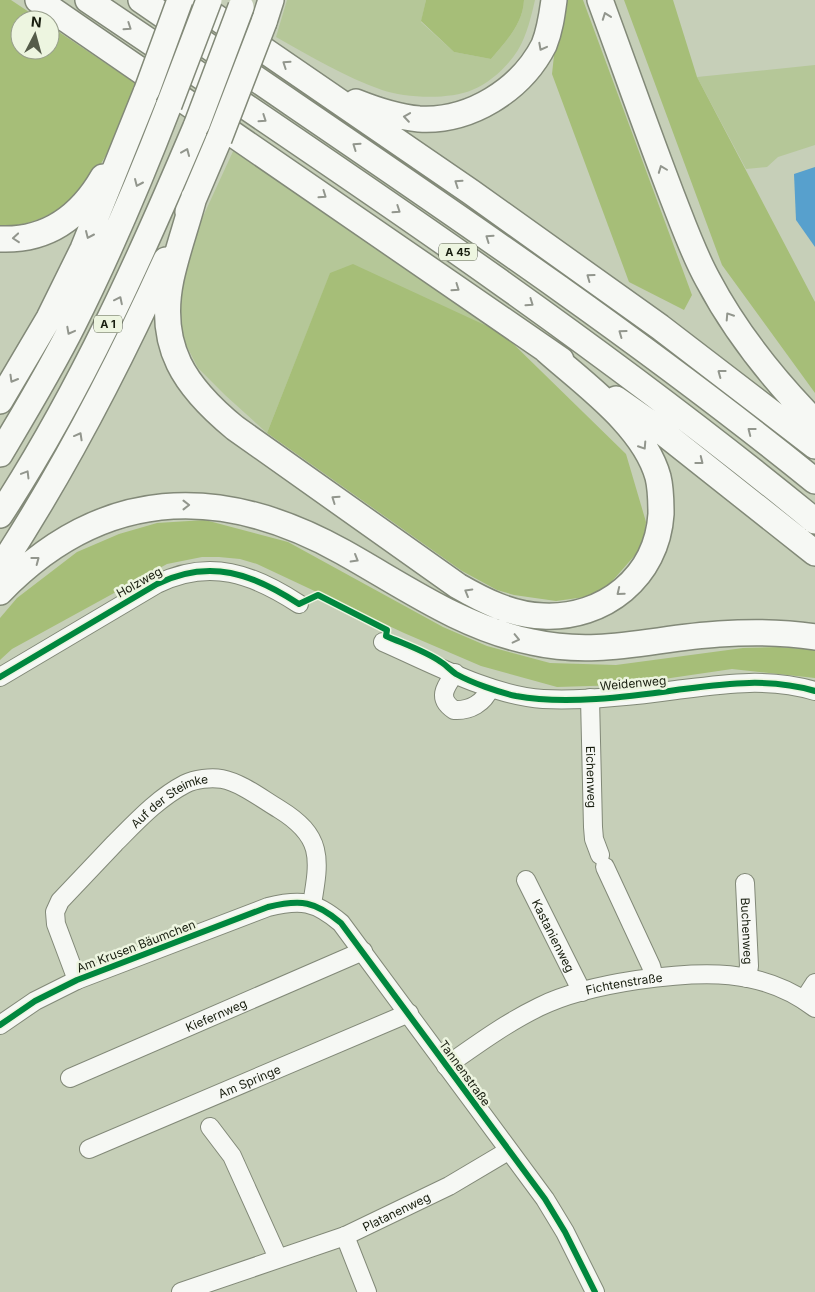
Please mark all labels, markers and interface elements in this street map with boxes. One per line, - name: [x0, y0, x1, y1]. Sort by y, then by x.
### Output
- north arrow: [10, 10, 60, 60]
- one-way arrow: [602, 12, 612, 21]
- text: N: [30, 13, 43, 31]
- one-way arrow: [122, 21, 132, 30]
- one-way arrow: [538, 41, 548, 50]
- one-way arrow: [282, 61, 291, 70]
- one-way arrow: [257, 112, 266, 122]
- one-way arrow: [403, 112, 411, 123]
- one-way arrow: [352, 143, 362, 152]
- one-way arrow: [179, 148, 190, 157]
- one-way arrow: [657, 165, 668, 174]
- one-way arrow: [134, 178, 145, 187]
- one-way arrow: [454, 180, 464, 189]
- one-way arrow: [317, 189, 326, 198]
- one-way arrow: [391, 204, 401, 213]
- one-way arrow: [84, 230, 95, 239]
- one-way arrow: [12, 232, 20, 243]
- one-way arrow: [486, 235, 495, 244]
- road number: A 45: [439, 243, 477, 260]
- one-way arrow: [586, 274, 596, 283]
- one-way arrow: [450, 282, 460, 291]
- one-way arrow: [113, 296, 124, 305]
- one-way arrow: [524, 297, 534, 306]
- one-way arrow: [726, 313, 735, 322]
- road number: A 1: [94, 316, 122, 332]
- one-way arrow: [66, 325, 76, 334]
- one-way arrow: [619, 330, 628, 338]
- one-way arrow: [718, 371, 727, 379]
- one-way arrow: [10, 374, 20, 383]
- one-way arrow: [748, 428, 757, 436]
- one-way arrow: [72, 432, 82, 441]
- one-way arrow: [636, 441, 646, 450]
- one-way arrow: [694, 455, 703, 463]
- one-way arrow: [19, 470, 29, 479]
- one-way arrow: [331, 496, 341, 505]
- one-way arrow: [182, 500, 190, 510]
- one-way arrow: [350, 553, 359, 563]
- one-way arrow: [30, 557, 40, 566]
- street label: Holzweg: [114, 563, 164, 601]
- one-way arrow: [617, 587, 626, 596]
- one-way arrow: [464, 588, 473, 598]
- one-way arrow: [512, 633, 521, 644]
- street label: Weidenweg: [599, 673, 667, 693]
- street label: Eichenweg: [584, 746, 600, 808]
- street label: Auf der Steimke: [127, 771, 209, 831]
- street label: Kastanienweg: [529, 896, 578, 975]
- street label: Buchenweg: [738, 897, 756, 965]
- street label: Am Krusen Bäumchen: [75, 916, 197, 976]
- street label: Fichtenstraße: [584, 969, 663, 997]
- street label: Kiefernweg: [183, 995, 249, 1035]
- street label: Tannenstraße: [436, 1037, 494, 1109]
- street label: Am Springe: [216, 1061, 283, 1101]
- street label: Platanenweg: [360, 1189, 432, 1234]

